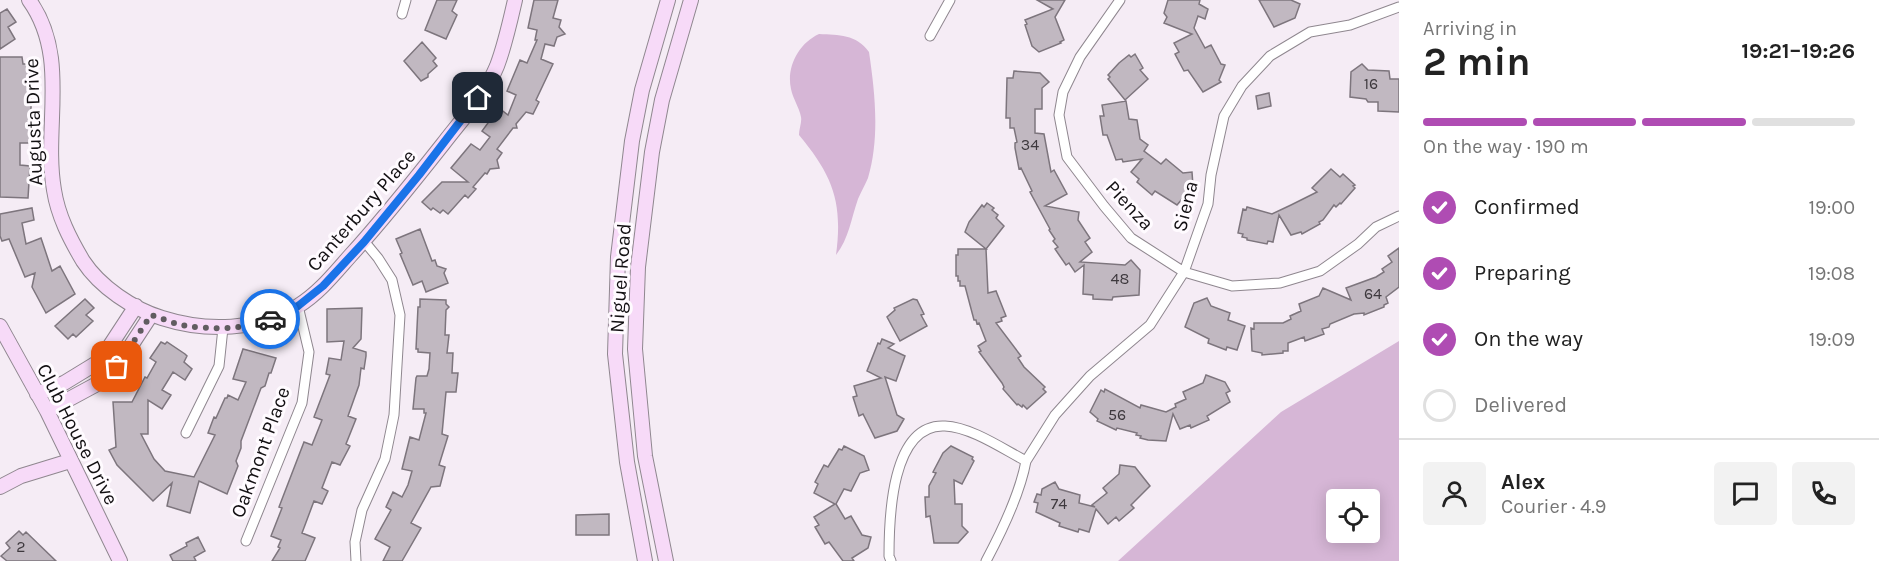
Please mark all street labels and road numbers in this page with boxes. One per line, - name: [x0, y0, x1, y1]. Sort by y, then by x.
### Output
- street label: Augusta Drive: [20, 58, 47, 186]
- street label: Canterbury Place: [302, 145, 421, 276]
- street label: Pienza: [1101, 176, 1158, 235]
- street label: Siena: [1168, 178, 1203, 234]
- street label: Niguel Road: [605, 223, 636, 334]
- street label: Club House Drive: [32, 360, 123, 509]
- street label: Oakmont Place: [226, 384, 295, 521]

